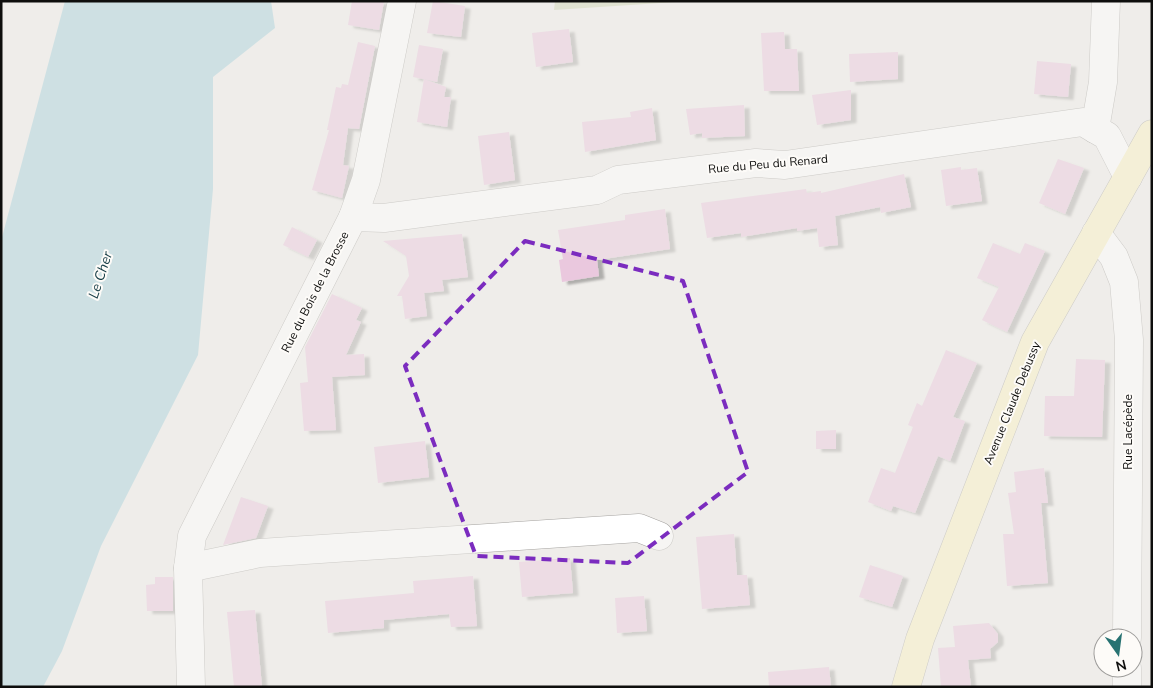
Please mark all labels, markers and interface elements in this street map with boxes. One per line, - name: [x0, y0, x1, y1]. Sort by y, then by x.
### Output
- street label: Rue du Peu du Renard: [708, 151, 828, 177]
- street label: Rue du Bois de la Brosse: [277, 229, 353, 355]
- water label: Le Cher: [84, 248, 117, 301]
- street label: Avenue Claude Debussy: [980, 338, 1044, 467]
- street label: Rue Lacépède: [1120, 394, 1136, 470]
- north arrow: [1093, 628, 1143, 678]
- text: N: [1114, 655, 1128, 676]

